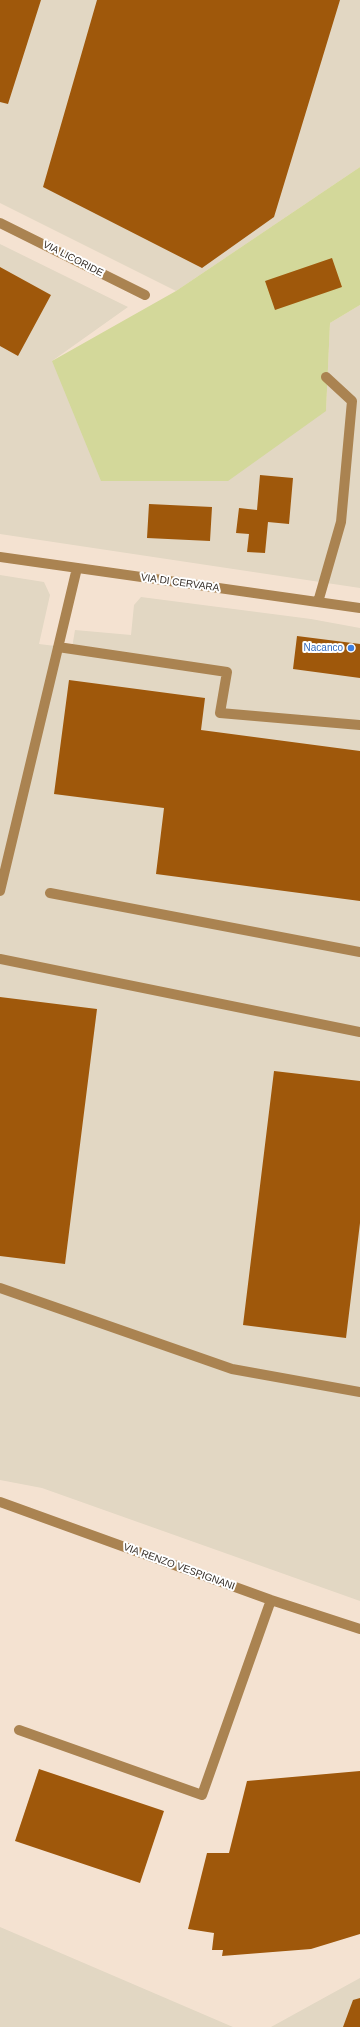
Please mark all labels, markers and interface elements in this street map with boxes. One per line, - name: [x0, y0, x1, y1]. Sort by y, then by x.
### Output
- street label: VIA LICORIDE: [41, 239, 105, 279]
- street label: VIA DI CERVARA: [140, 572, 220, 594]
- place label: Nacanco: [304, 642, 343, 654]
- marker: Nacanco: [346, 643, 356, 653]
- street label: VIA RENZO VESPIGNANI: [122, 1541, 236, 1593]

